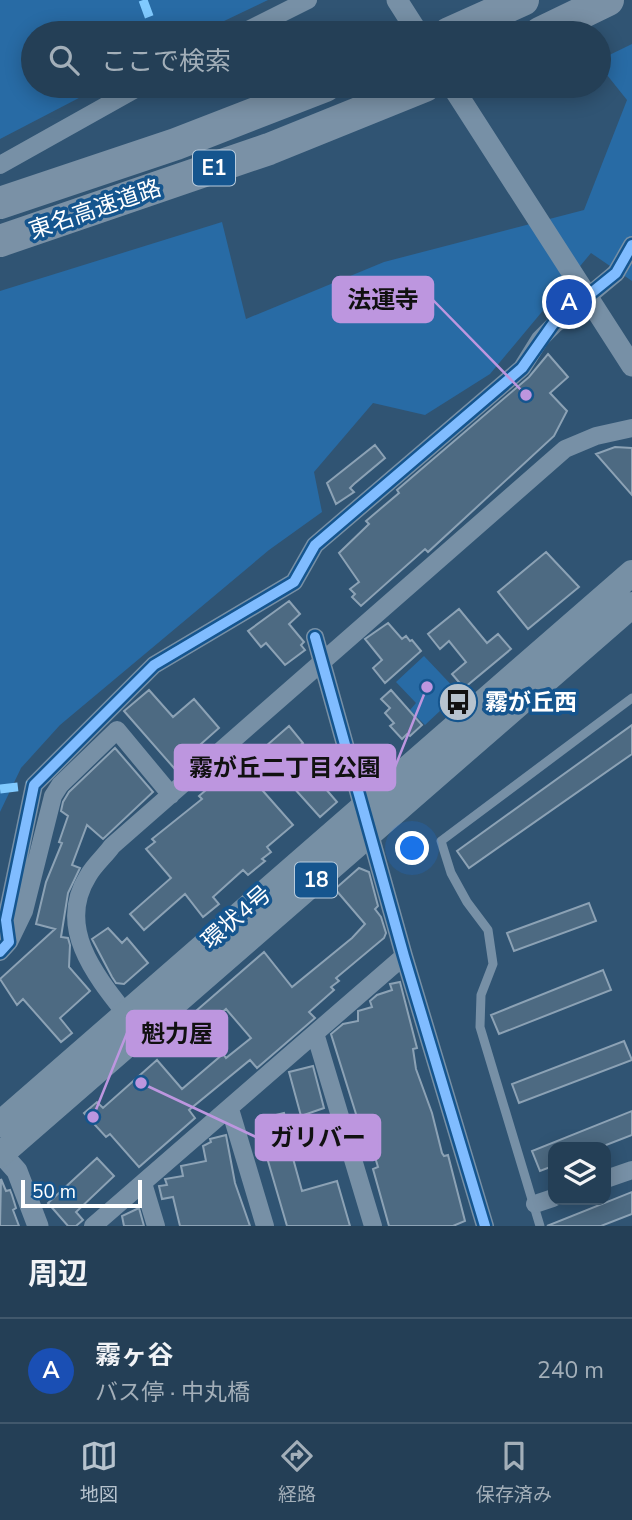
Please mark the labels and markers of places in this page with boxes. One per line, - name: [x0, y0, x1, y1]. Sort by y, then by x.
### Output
- pin: A: [546, 276, 592, 328]
- callout: 法運寺: [333, 277, 433, 322]
- bus stop icon: 霧が丘西: [437, 681, 479, 723]
- place label: 霧が丘西: [485, 687, 577, 718]
- callout: 霧が丘二丁目公園: [175, 745, 395, 790]
- callout: 魁力屋: [127, 1011, 227, 1056]
- callout: ガリバー: [256, 1115, 380, 1160]

